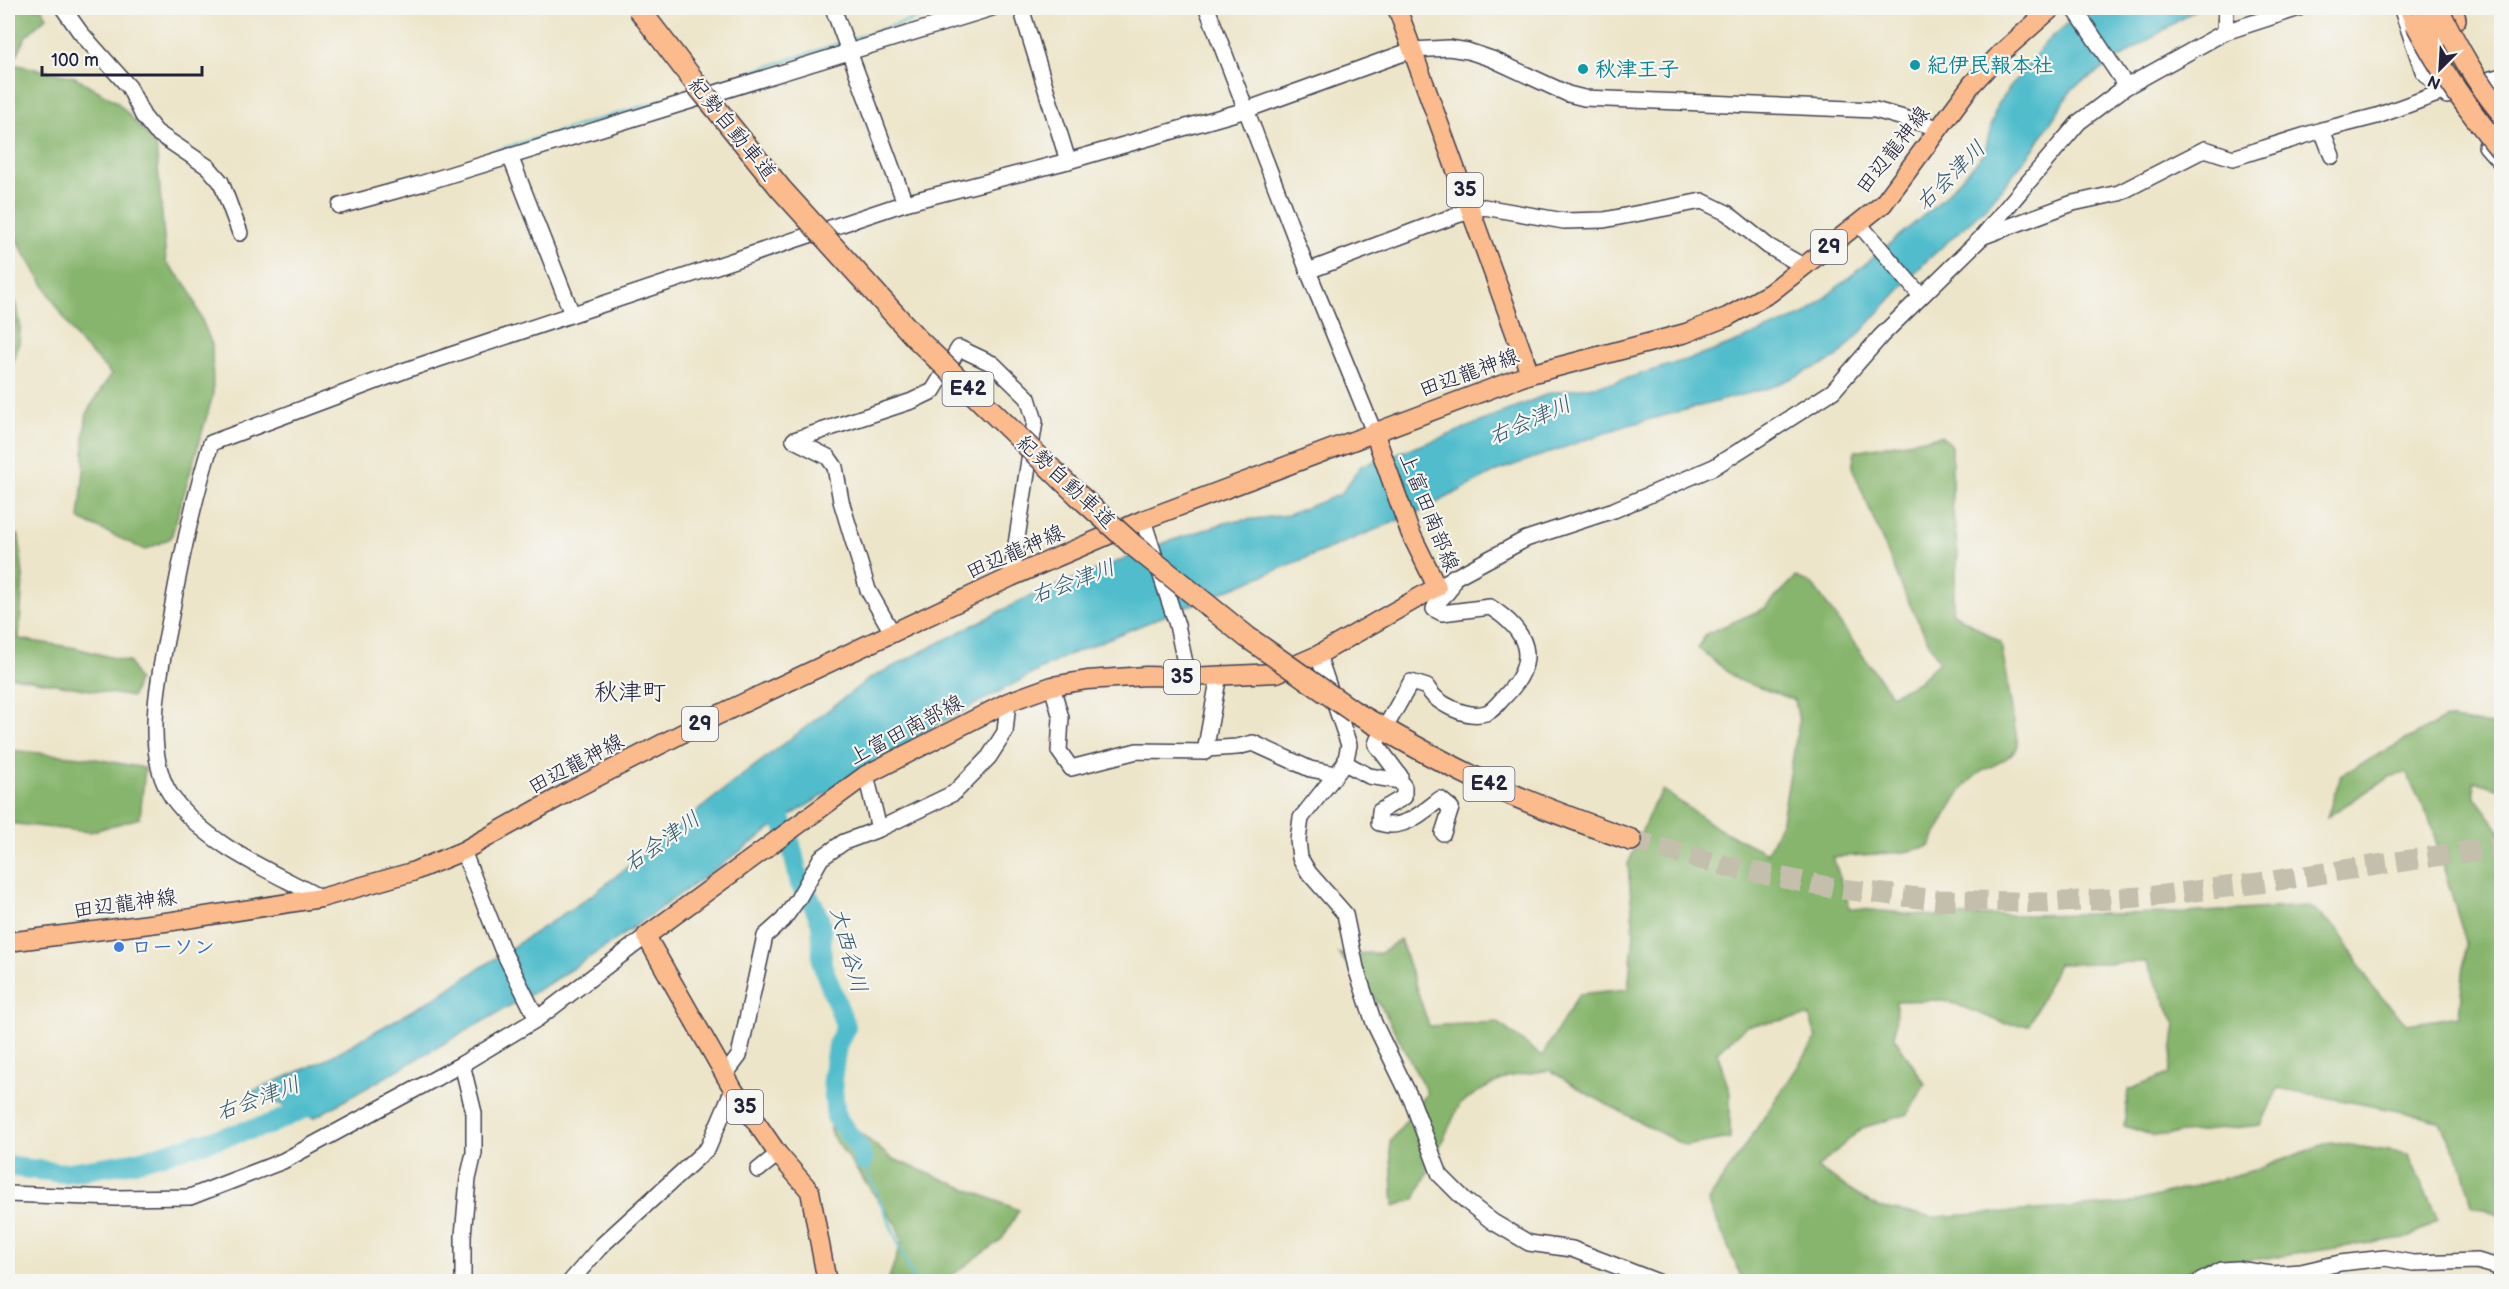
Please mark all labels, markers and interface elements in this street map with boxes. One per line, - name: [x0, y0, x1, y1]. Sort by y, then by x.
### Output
- scale bar: [42, 39, 202, 77]
- north arrow: [2410, 39, 2470, 99]
- text: 100 m: [51, 50, 99, 71]
- place label: 紀伊民報本社: [1927, 53, 2053, 78]
- place label: 秋津王子: [1595, 57, 1679, 82]
- marker: 紀伊民報本社: [1908, 58, 1922, 72]
- marker: 秋津王子: [1576, 62, 1590, 76]
- text: N: [2425, 70, 2444, 92]
- street label: 紀勢自動車道: [683, 72, 781, 186]
- street label: 田辺龍神線: [1851, 101, 1935, 199]
- water label: 右会津川: [1910, 135, 1992, 217]
- road number: 35: [1447, 173, 1483, 207]
- road number: 29: [1811, 230, 1847, 264]
- street label: 田辺龍神線: [1415, 343, 1523, 403]
- road number: E42: [942, 372, 994, 406]
- water label: 右会津川: [1484, 391, 1576, 451]
- street label: 紀勢自動車道: [1011, 430, 1121, 534]
- street label: 上富田南部線: [1394, 449, 1464, 575]
- street label: 田辺龍神線: [962, 519, 1068, 585]
- water label: 右会津川: [1027, 554, 1119, 610]
- road number: 35: [1164, 660, 1200, 694]
- district label: 秋津町: [594, 678, 666, 707]
- street label: 上富田南部線: [845, 689, 967, 771]
- road number: 29: [682, 707, 718, 741]
- street label: 田辺龍神線: [524, 728, 628, 800]
- road number: E42: [1464, 767, 1514, 801]
- water label: 右会津川: [618, 806, 706, 878]
- street label: 田辺龍神線: [71, 884, 179, 924]
- water label: 大西谷川: [824, 904, 872, 996]
- place label: ローソン: [131, 935, 215, 960]
- marker: ローソン: [112, 940, 126, 954]
- water label: 右会津川: [212, 1071, 304, 1127]
- road number: 35: [727, 1090, 763, 1124]

